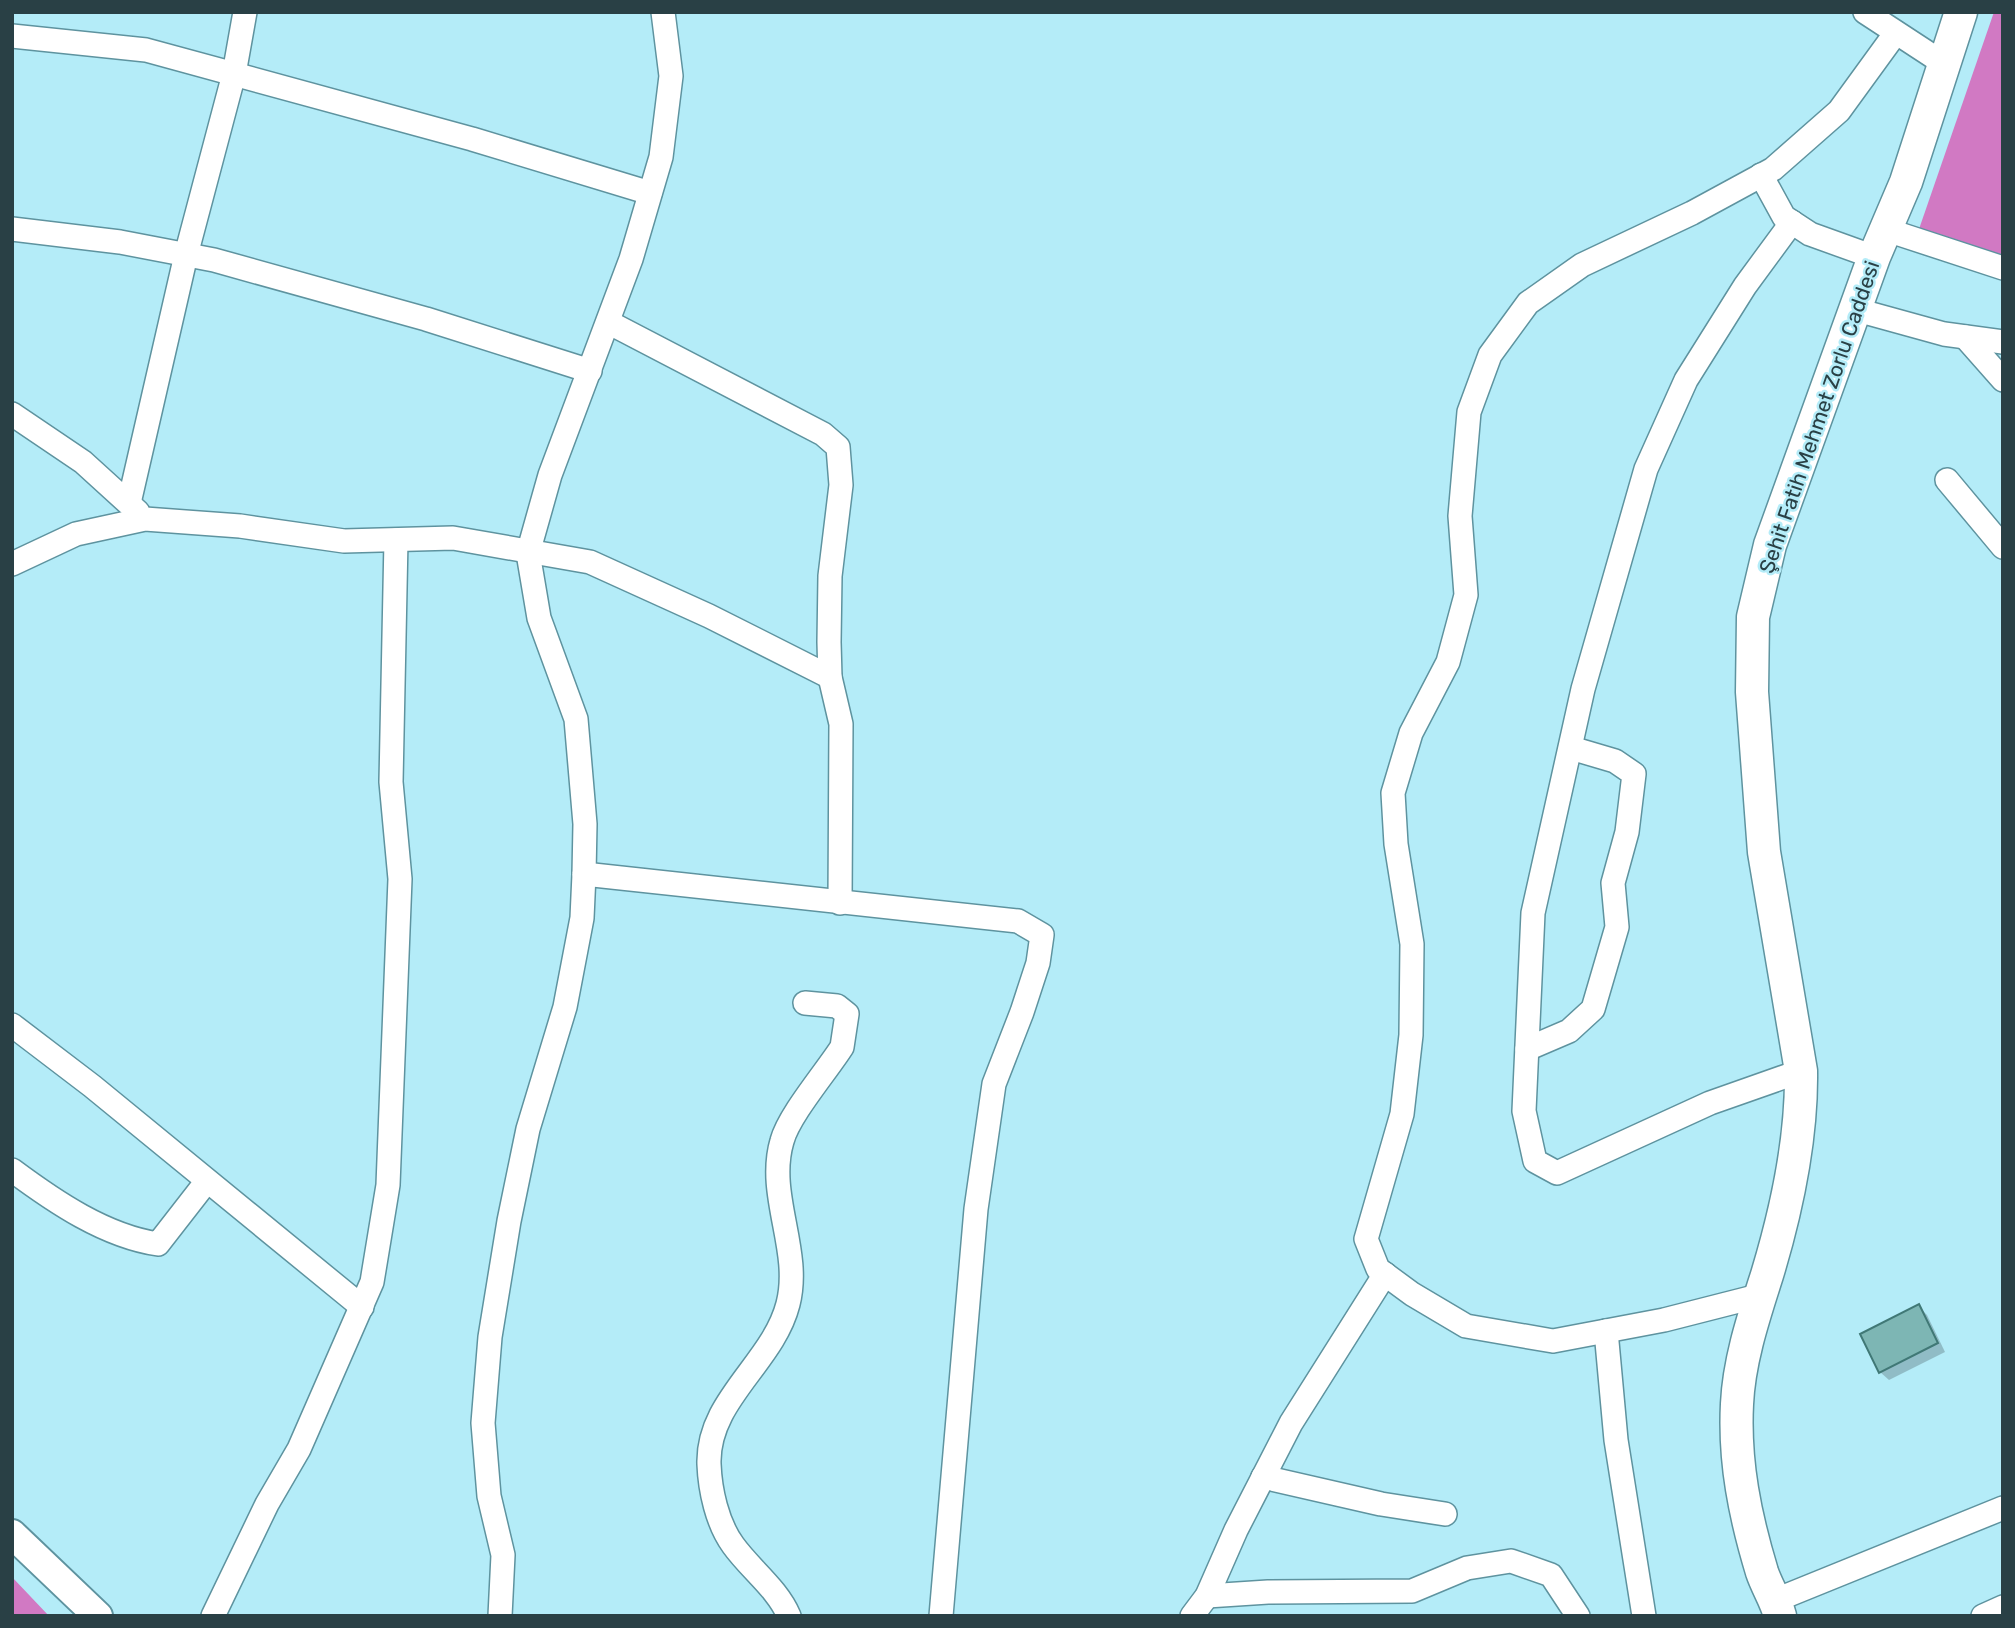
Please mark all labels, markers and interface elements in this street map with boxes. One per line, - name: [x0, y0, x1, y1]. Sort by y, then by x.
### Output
- street label: Şehit Fatih Mehmet Zorlu Caddesi: [1754, 258, 1884, 576]

